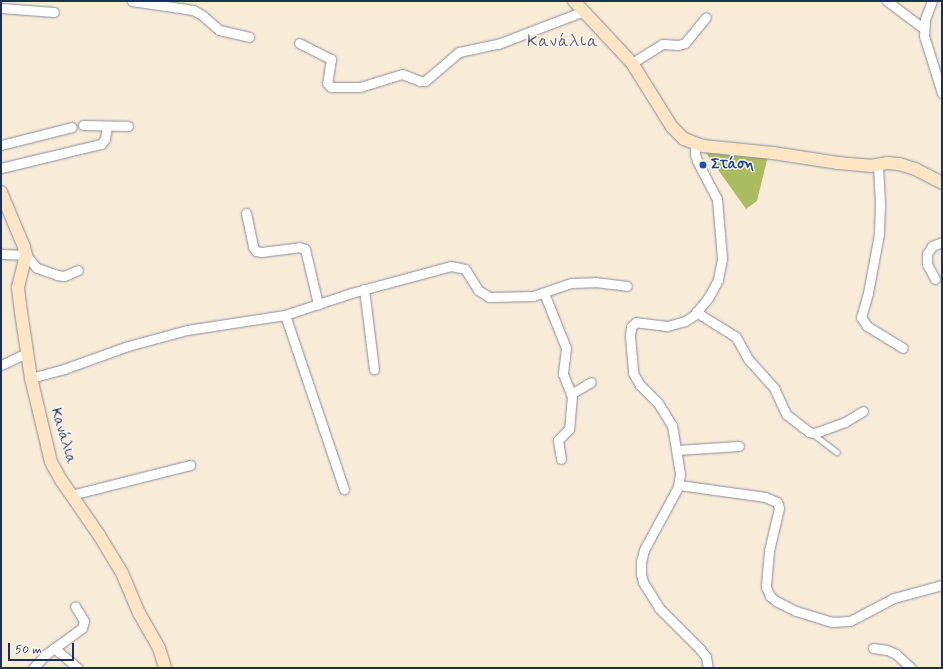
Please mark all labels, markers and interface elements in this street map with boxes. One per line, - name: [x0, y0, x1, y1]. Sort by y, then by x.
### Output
- district label: Κανάλια: [527, 32, 599, 52]
- place label: Στάση: [711, 156, 754, 174]
- marker: Στάση: [698, 160, 708, 170]
- street label: Κανάλια: [46, 406, 80, 466]
- scale bar: [10, 635, 76, 661]
- text: 50 m: [15, 642, 42, 658]

